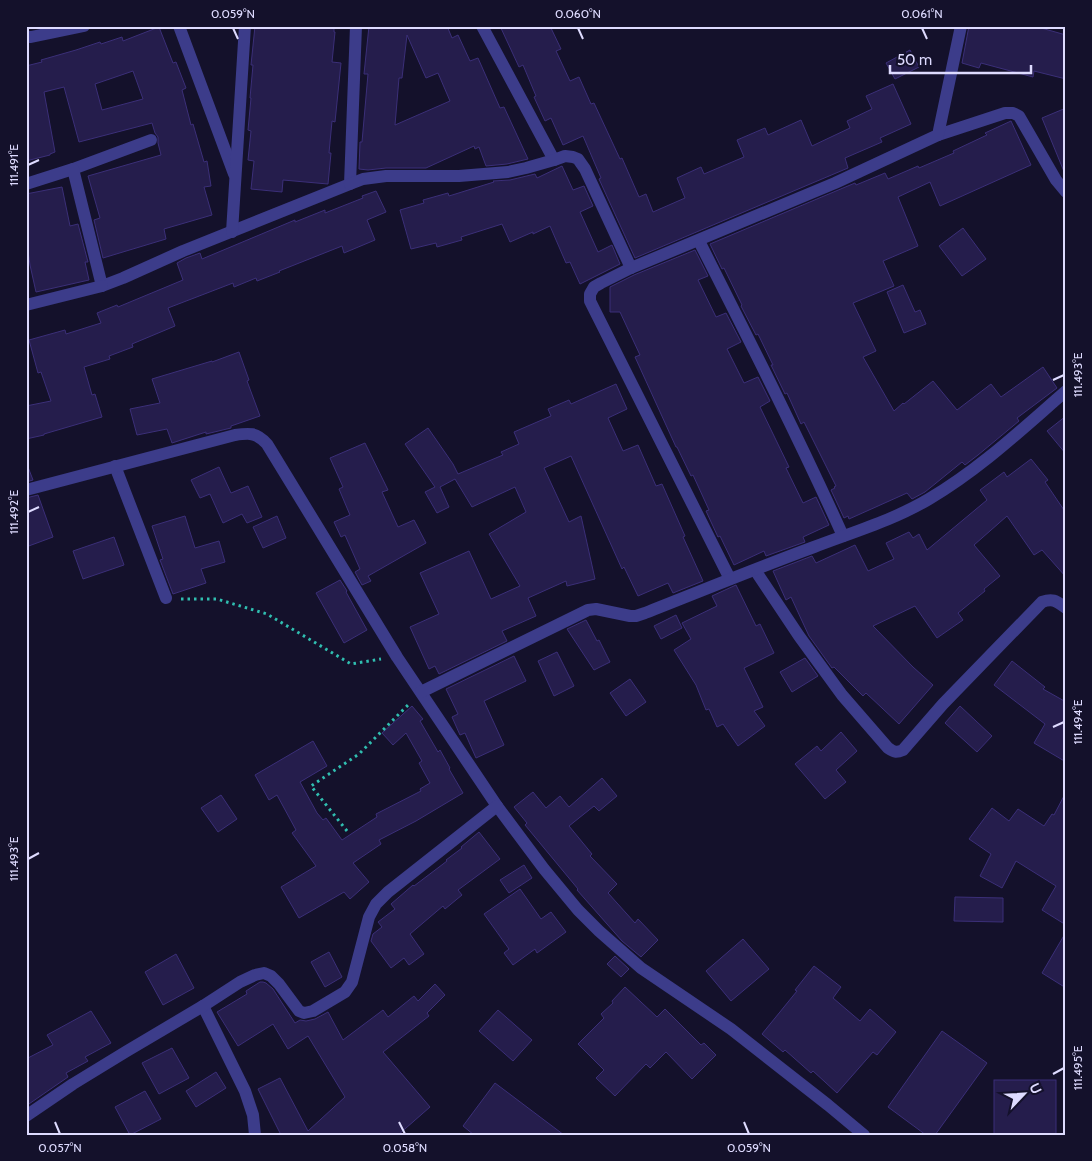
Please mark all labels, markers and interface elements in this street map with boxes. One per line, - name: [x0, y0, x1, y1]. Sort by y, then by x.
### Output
- text: 0.059°N: [211, 6, 255, 21]
- text: 0.060°N: [555, 6, 601, 21]
- text: 0.061°N: [901, 6, 943, 21]
- scale bar: [890, 42, 1031, 74]
- text: 50 m: [897, 51, 932, 69]
- text: 111.491°E: [6, 144, 21, 186]
- text: 111.493°E: [1070, 352, 1085, 397]
- text: 111.492°E: [6, 489, 21, 534]
- text: 111.494°E: [1070, 699, 1085, 744]
- text: 111.493°E: [6, 836, 21, 881]
- text: 111.495°E: [1070, 1045, 1085, 1090]
- north arrow: [1000, 1068, 1050, 1118]
- text: U: [1025, 1080, 1046, 1097]
- text: 0.057°N: [38, 1140, 82, 1155]
- text: 0.058°N: [383, 1140, 427, 1155]
- text: 0.059°N: [727, 1140, 771, 1155]

